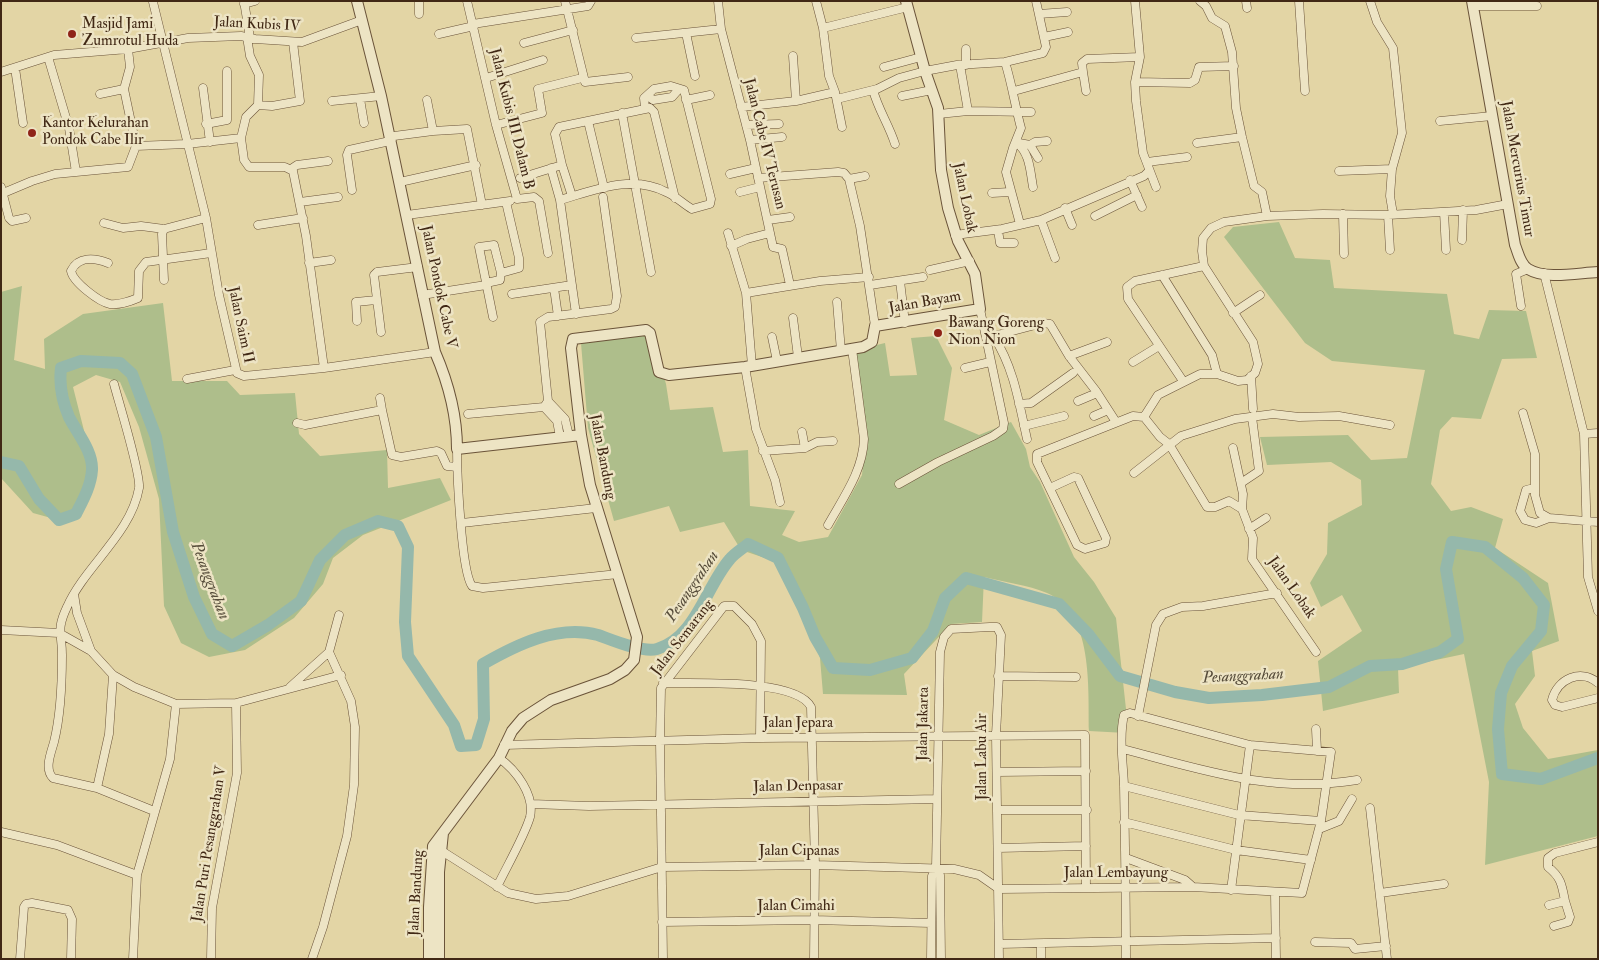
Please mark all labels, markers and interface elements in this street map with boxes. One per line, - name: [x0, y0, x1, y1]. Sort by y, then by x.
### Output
- street label: Jalan Kubis IV: [213, 14, 301, 36]
- place label: Masjid Jami Zumrotul Huda: [82, 16, 179, 51]
- marker: Masjid Jami Zumrotul Huda: [66, 28, 78, 40]
- street label: Jalan Kubis III Dalam B: [485, 47, 537, 191]
- street label: Jalan Cabe IV Terusan: [739, 77, 789, 211]
- street label: Jalan Mercurius Timur: [1496, 99, 1538, 239]
- place label: Kantor Kelurahan Pondok Cabe Ilir: [42, 115, 149, 150]
- marker: Kantor Kelurahan Pondok Cabe Ilir: [26, 127, 38, 139]
- street label: Jalan Lobak: [948, 161, 980, 235]
- street label: Jalan Pondok Cabe V: [416, 224, 460, 350]
- street label: Jalan Saim II: [223, 285, 257, 365]
- street label: Jalan Bayam: [887, 288, 963, 318]
- place label: Bawang Goreng Nion Nion: [948, 315, 1044, 350]
- marker: Bawang Goreng Nion Nion: [932, 327, 944, 339]
- street label: Jalan Bandung: [585, 413, 619, 501]
- water label: Pesanggrahan: [185, 540, 233, 622]
- water label: Pesanggrahan: [662, 548, 724, 626]
- street label: Jalan Lobak: [1263, 553, 1319, 623]
- street label: Jalan Semarang: [648, 596, 718, 680]
- water label: Pesanggrahan: [1202, 665, 1284, 689]
- street label: Jalan Jakarta: [914, 687, 934, 761]
- street label: Jalan Labu Air: [974, 713, 992, 801]
- street label: Jalan Jepara: [763, 715, 833, 733]
- street label: Jalan Puri Pesanggrahan V: [189, 765, 231, 923]
- street label: Jalan Denpasar: [753, 777, 843, 797]
- street label: Jalan Cipanas: [759, 843, 839, 861]
- street label: Jalan Bandung: [406, 849, 428, 937]
- street label: Jalan Lembayung: [1064, 865, 1168, 883]
- street label: Jalan Cimahi: [757, 898, 835, 916]

